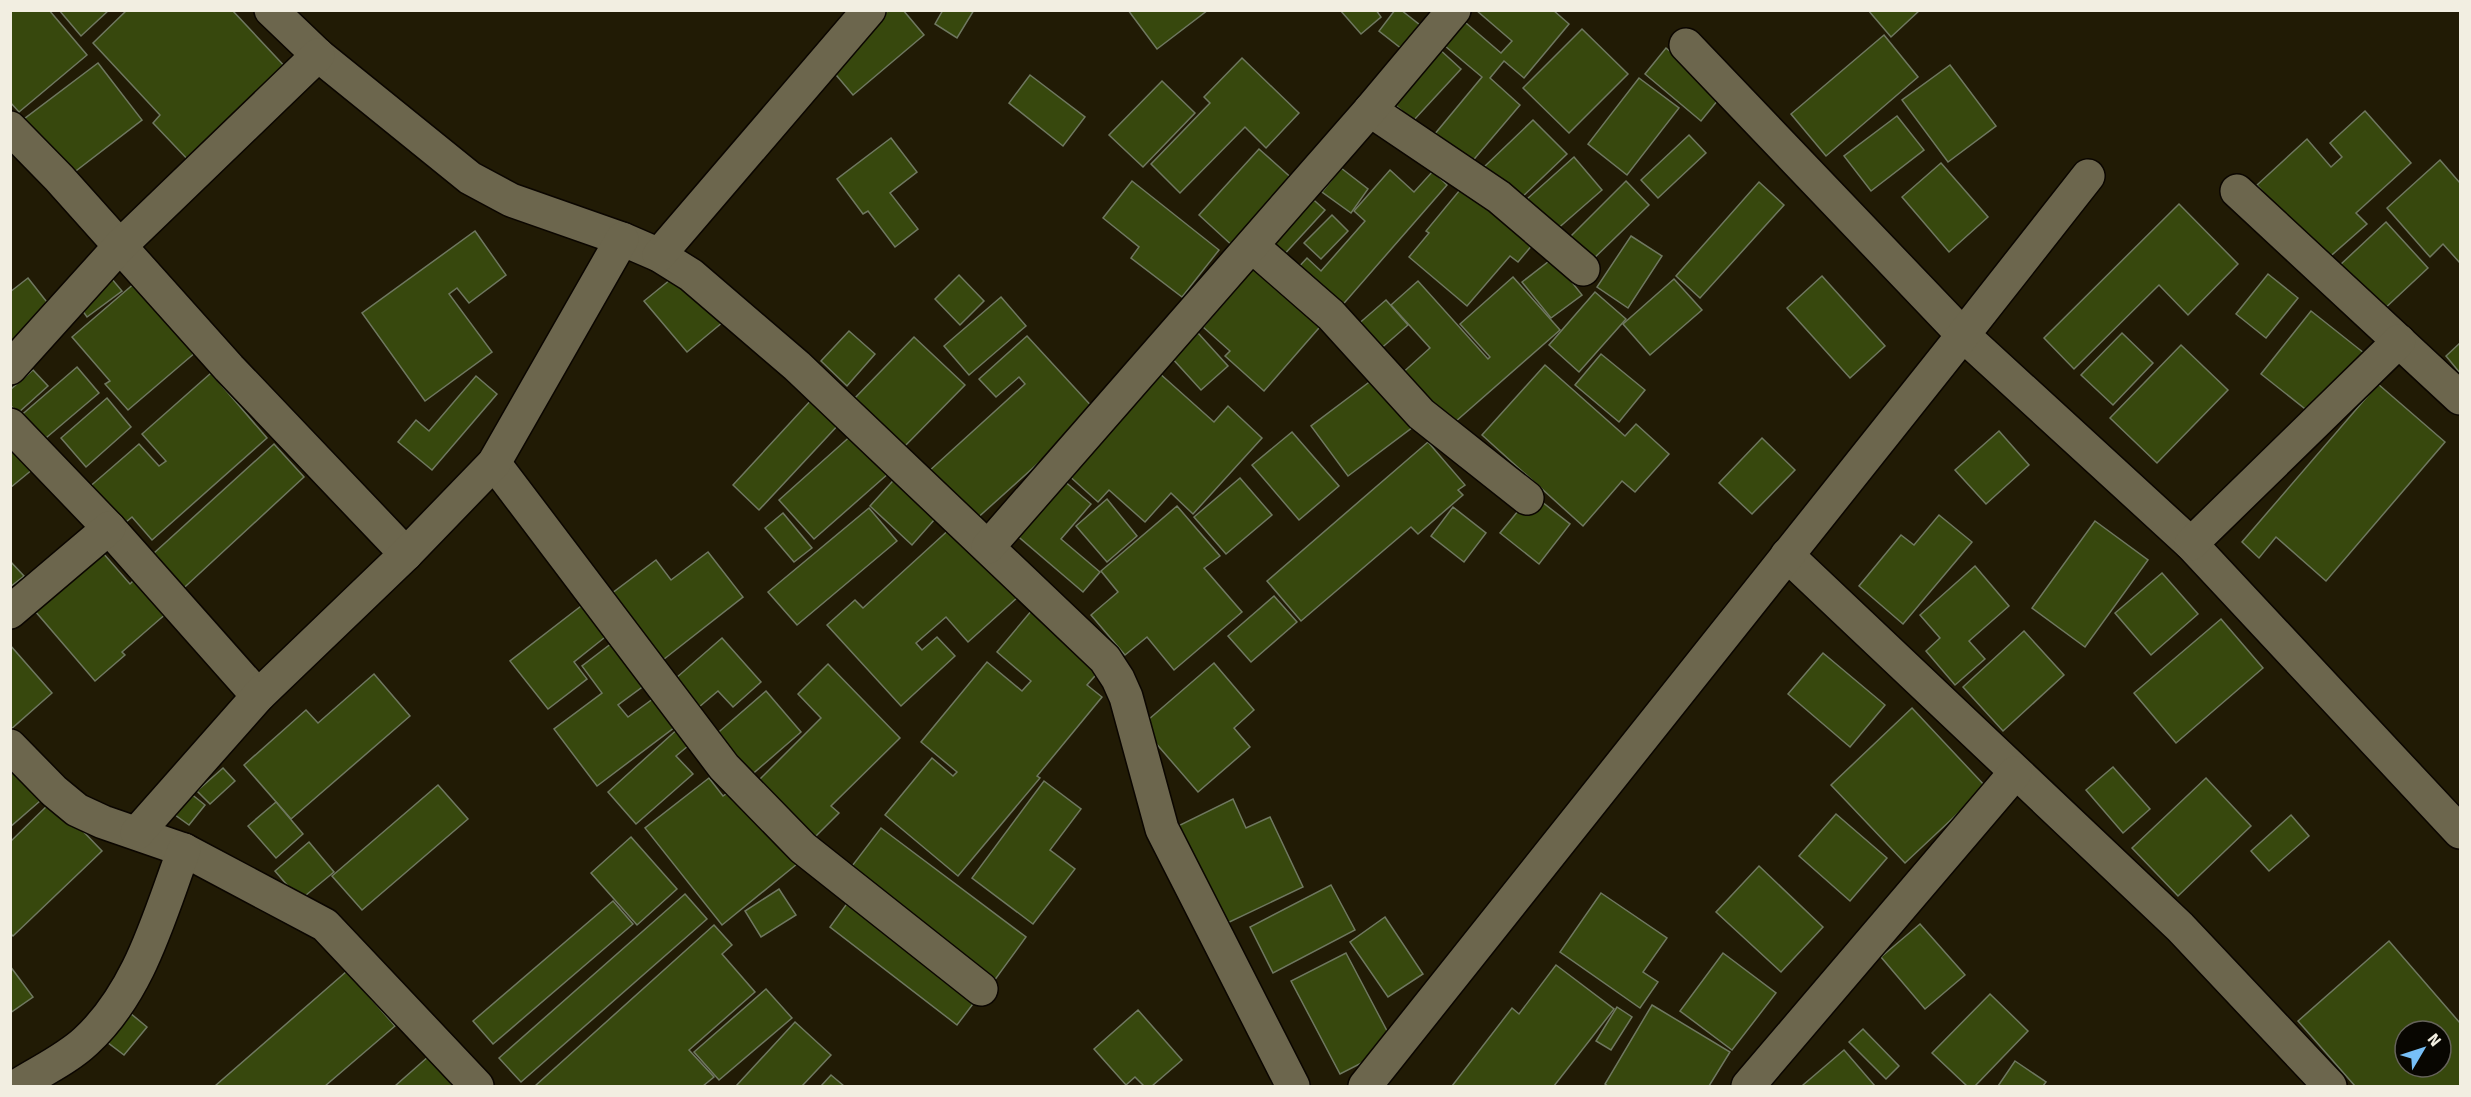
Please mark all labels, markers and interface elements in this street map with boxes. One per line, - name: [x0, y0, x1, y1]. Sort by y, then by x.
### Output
- north arrow: [2393, 1019, 2453, 1079]
- text: N: [2424, 1030, 2445, 1050]

